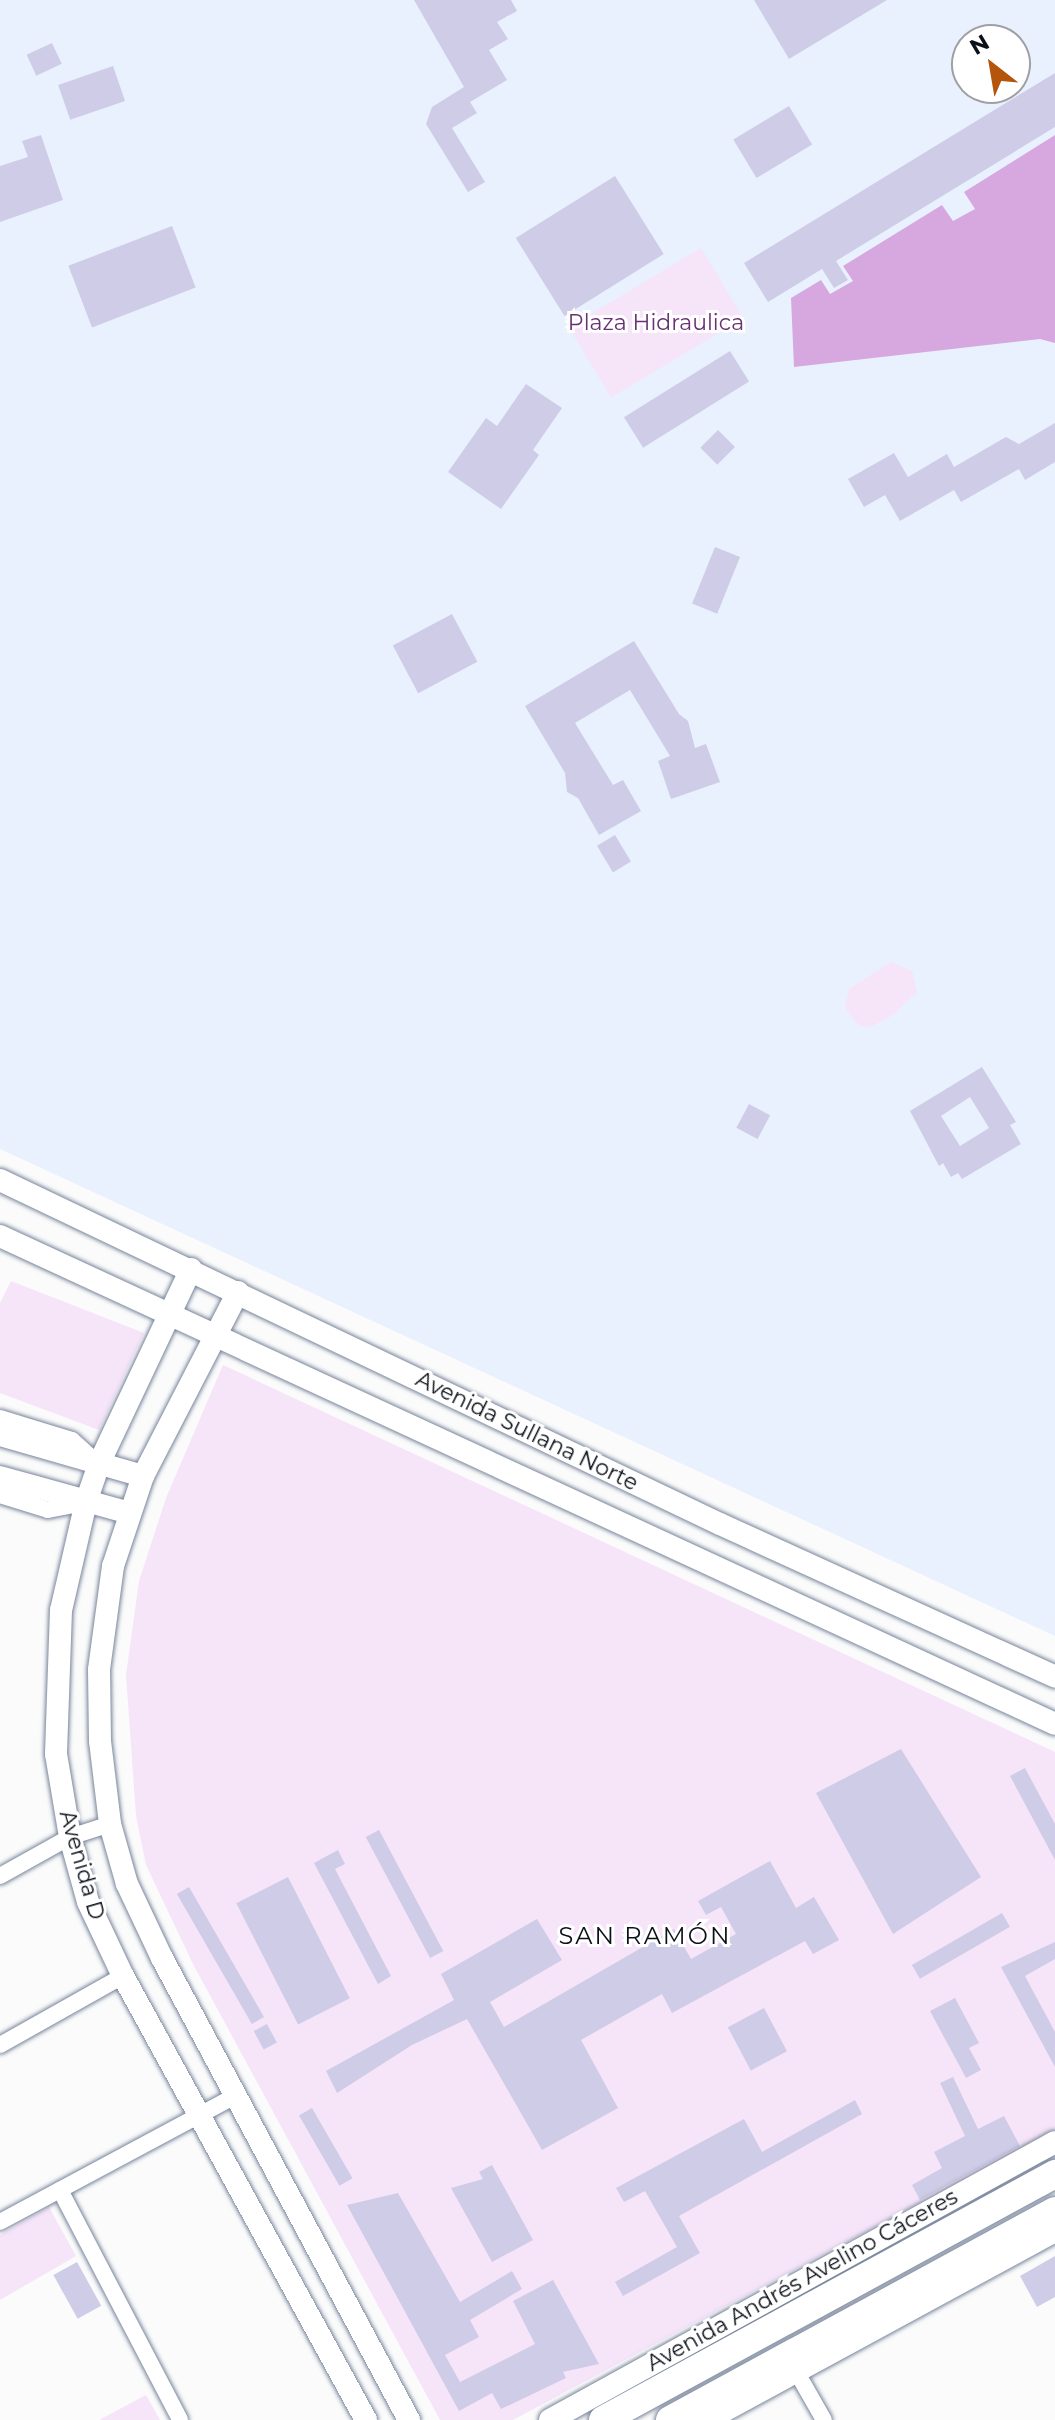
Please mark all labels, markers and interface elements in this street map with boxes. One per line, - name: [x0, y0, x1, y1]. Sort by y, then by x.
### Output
- north arrow: [951, 24, 1031, 104]
- text: N: [965, 29, 994, 61]
- park label: Plaza Hidraulica: [568, 310, 744, 336]
- street label: Avenida Sullana Norte: [412, 1366, 642, 1496]
- street label: Avenida D: [54, 1807, 110, 1923]
- district label: SAN RAMÓN: [559, 1922, 731, 1950]
- street label: Avenida Andrés Avelino Cáceres: [642, 2183, 962, 2377]

